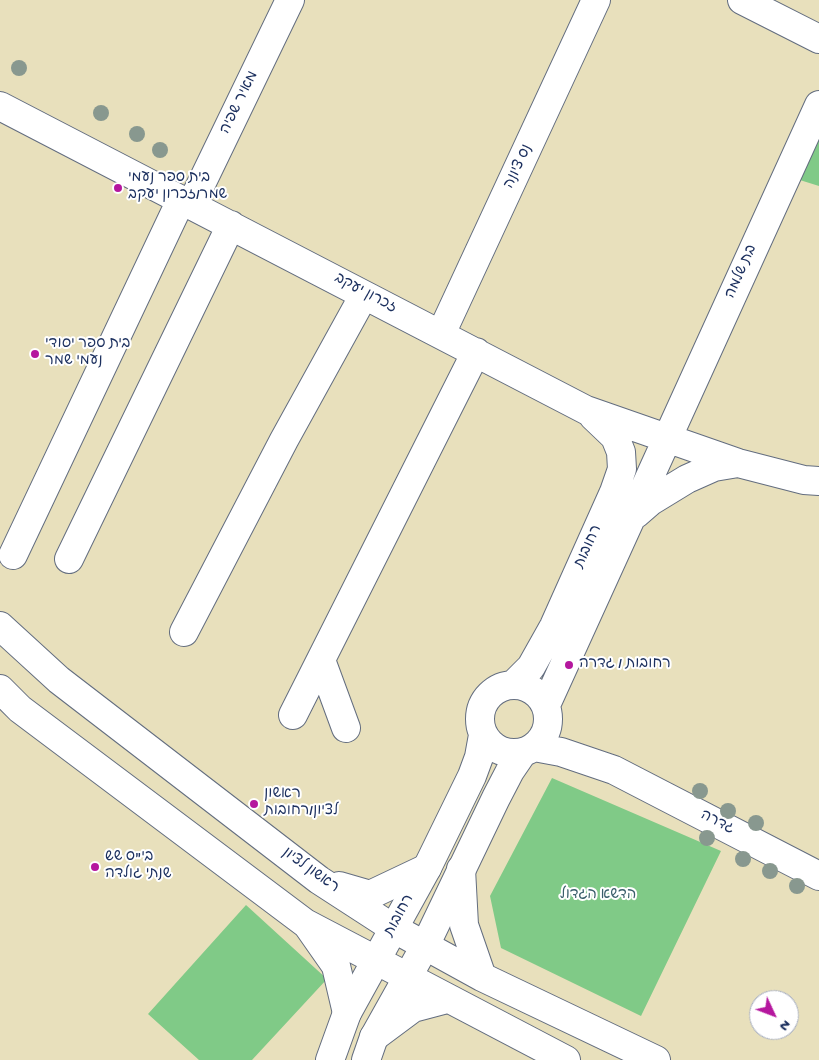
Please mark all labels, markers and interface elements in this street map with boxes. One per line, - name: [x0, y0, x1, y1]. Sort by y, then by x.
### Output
- street label: מאיר שפיה: [217, 68, 263, 138]
- street label: נס ציונה: [501, 142, 537, 192]
- place label: בית ספר נעמי שמר/זכרון יעקב: [128, 170, 227, 205]
- marker: בית ספר נעמי שמר/זכרון יעקב: [112, 182, 124, 194]
- street label: בת שלמה: [722, 242, 762, 302]
- street label: זכרון יעקב: [331, 270, 399, 318]
- place label: בית ספר יסודי נעמי שמר: [45, 336, 130, 371]
- marker: בית ספר יסודי נעמי שמר: [29, 348, 41, 360]
- street label: רחובות: [571, 523, 607, 571]
- place label: רחובות / גדרה: [579, 656, 671, 674]
- marker: רחובות / גדרה: [563, 659, 575, 671]
- place label: ראשון לציון/רחובות: [264, 786, 338, 821]
- marker: ראשון לציון/רחובות: [248, 798, 260, 810]
- street label: גדרה: [697, 807, 737, 839]
- street label: ראשון לציון: [278, 844, 342, 898]
- place label: בי"ס שש שנתי גולדה: [105, 849, 171, 884]
- marker: בי"ס שש שנתי גולדה: [89, 861, 101, 873]
- park label: הדשא הגדול: [560, 887, 636, 905]
- street label: רחובות: [381, 892, 419, 940]
- north arrow: [749, 990, 799, 1040]
- text: N: [775, 1016, 794, 1034]

